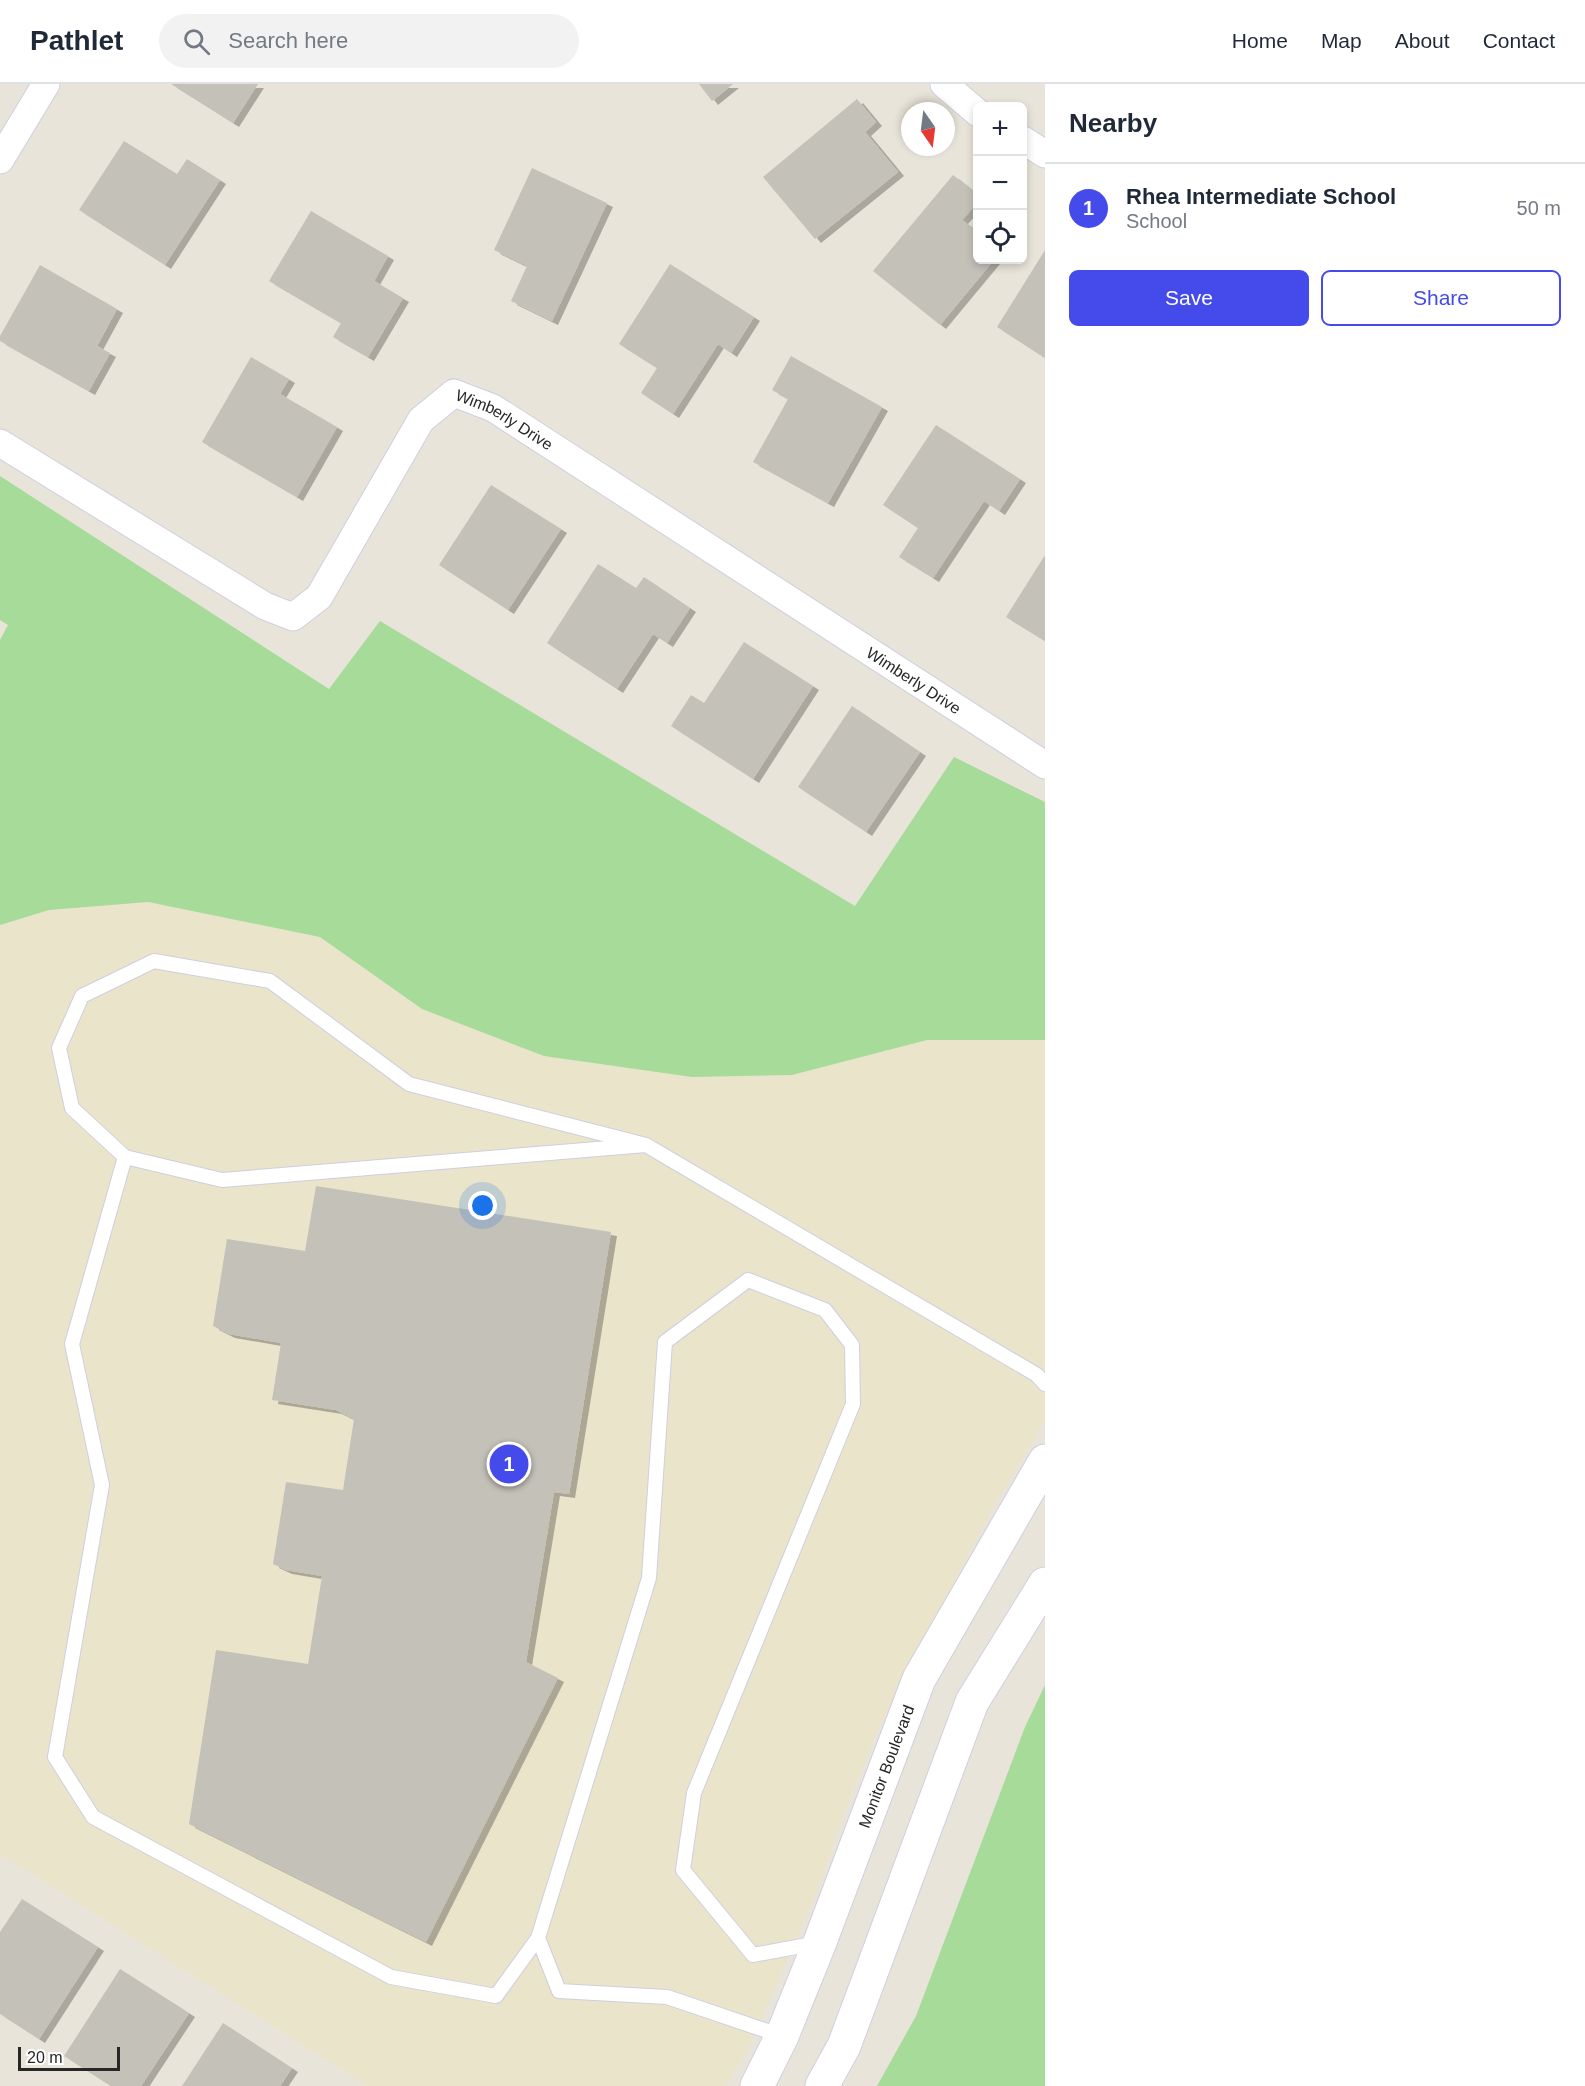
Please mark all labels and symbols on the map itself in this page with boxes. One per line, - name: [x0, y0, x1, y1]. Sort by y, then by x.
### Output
- north arrow: [901, 102, 955, 156]
- street label: Wimberly Drive: [453, 387, 556, 453]
- street label: Wimberly Drive: [863, 644, 964, 717]
- your location: [468, 1191, 497, 1220]
- pin: 1: [490, 1442, 528, 1486]
- street label: Monitor Boulevard: [856, 1703, 917, 1830]
- scale bar: [18, 2044, 120, 2072]

